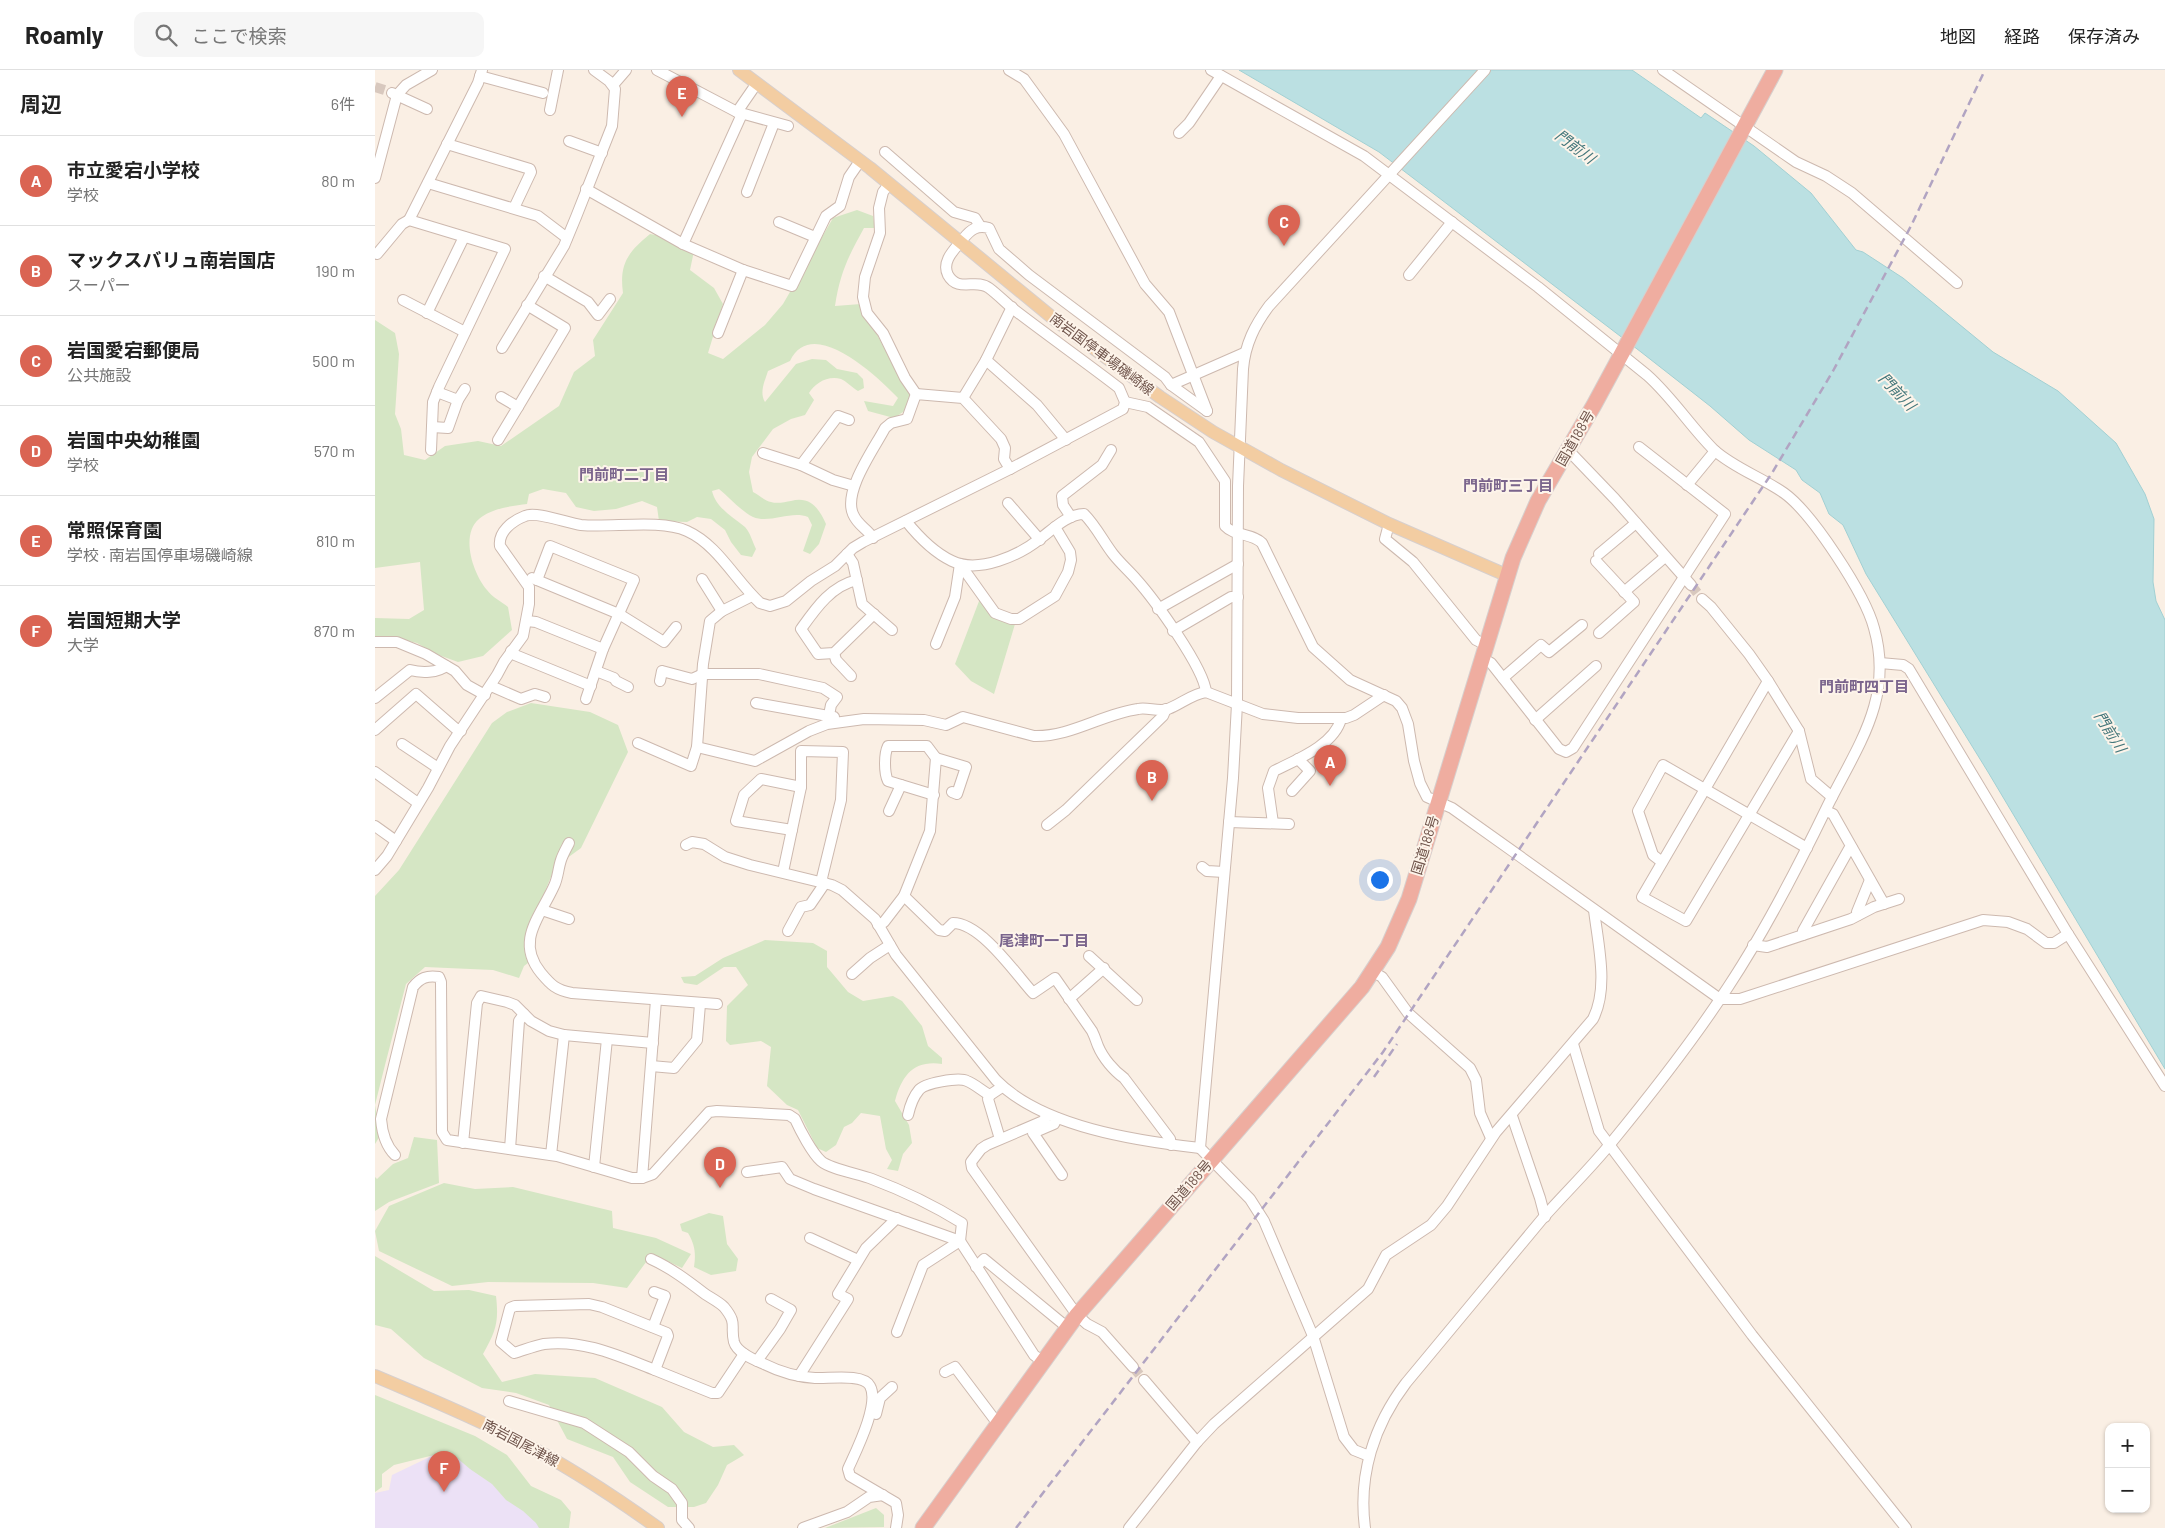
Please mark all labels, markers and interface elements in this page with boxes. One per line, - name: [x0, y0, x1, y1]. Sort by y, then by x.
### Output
- search box: [134, 12, 484, 57]
- text: Roamly: [25, 20, 104, 49]
- icon: search: [152, 21, 180, 49]
- text: ここで検索: [192, 24, 287, 47]
- text: 地図: [1940, 25, 1976, 47]
- text: 経路: [2004, 25, 2040, 47]
- text: 保存済み: [2068, 25, 2140, 47]
- pin: E: [666, 76, 698, 117]
- text: 周辺: [20, 91, 62, 116]
- text: 6件: [331, 94, 355, 113]
- water label: 門前川: [1552, 125, 1601, 168]
- text: 市立愛宕小学校: [67, 158, 200, 181]
- text: A: [31, 171, 41, 190]
- text: 80 m: [321, 171, 355, 190]
- text: 学校: [67, 185, 99, 204]
- pin: C: [1268, 205, 1300, 246]
- text: マックスバリュ南岩国店: [67, 248, 275, 271]
- text: B: [31, 261, 41, 280]
- text: 190 m: [316, 261, 355, 280]
- text: スーパー: [67, 275, 131, 294]
- street label: 南岩国停車場磯崎線: [1047, 309, 1158, 398]
- text: 岩国愛宕郵便局: [67, 338, 200, 361]
- text: C: [31, 351, 41, 370]
- text: 500 m: [312, 351, 355, 370]
- text: 公共施設: [67, 365, 131, 384]
- water label: 門前川: [1876, 369, 1921, 415]
- street label: 国道188号: [1552, 407, 1597, 469]
- text: 岩国中央幼稚園: [67, 428, 200, 451]
- text: D: [31, 441, 41, 460]
- text: 570 m: [314, 441, 355, 460]
- text: 学校: [67, 455, 99, 474]
- district label: 門前町二丁目: [579, 465, 669, 483]
- district label: 門前町三丁目: [1463, 476, 1553, 494]
- text: 常照保育園: [67, 518, 162, 541]
- text: E: [31, 531, 41, 550]
- text: 810 m: [316, 531, 355, 550]
- text: 学校 · 南岩国停車場磯崎線: [67, 545, 253, 564]
- text: 岩国短期大学: [67, 608, 181, 631]
- text: F: [32, 621, 40, 640]
- text: 870 m: [314, 621, 355, 640]
- text: 大学: [67, 635, 99, 654]
- district label: 門前町四丁目: [1819, 677, 1909, 695]
- water label: 門前川: [2091, 708, 2131, 757]
- pin: A: [1314, 745, 1346, 786]
- pin: B: [1136, 760, 1168, 801]
- street label: 国道188号: [1407, 813, 1442, 877]
- your location: [1367, 867, 1393, 893]
- district label: 尾津町一丁目: [999, 931, 1089, 949]
- pin: D: [704, 1147, 736, 1188]
- street label: 国道188号: [1162, 1156, 1215, 1213]
- street label: 南岩国尾津線: [480, 1415, 562, 1470]
- map controls: [2105, 1423, 2150, 1513]
- button: +: [2105, 1423, 2150, 1468]
- pin: F: [428, 1451, 460, 1492]
- button: −: [2105, 1468, 2150, 1513]

